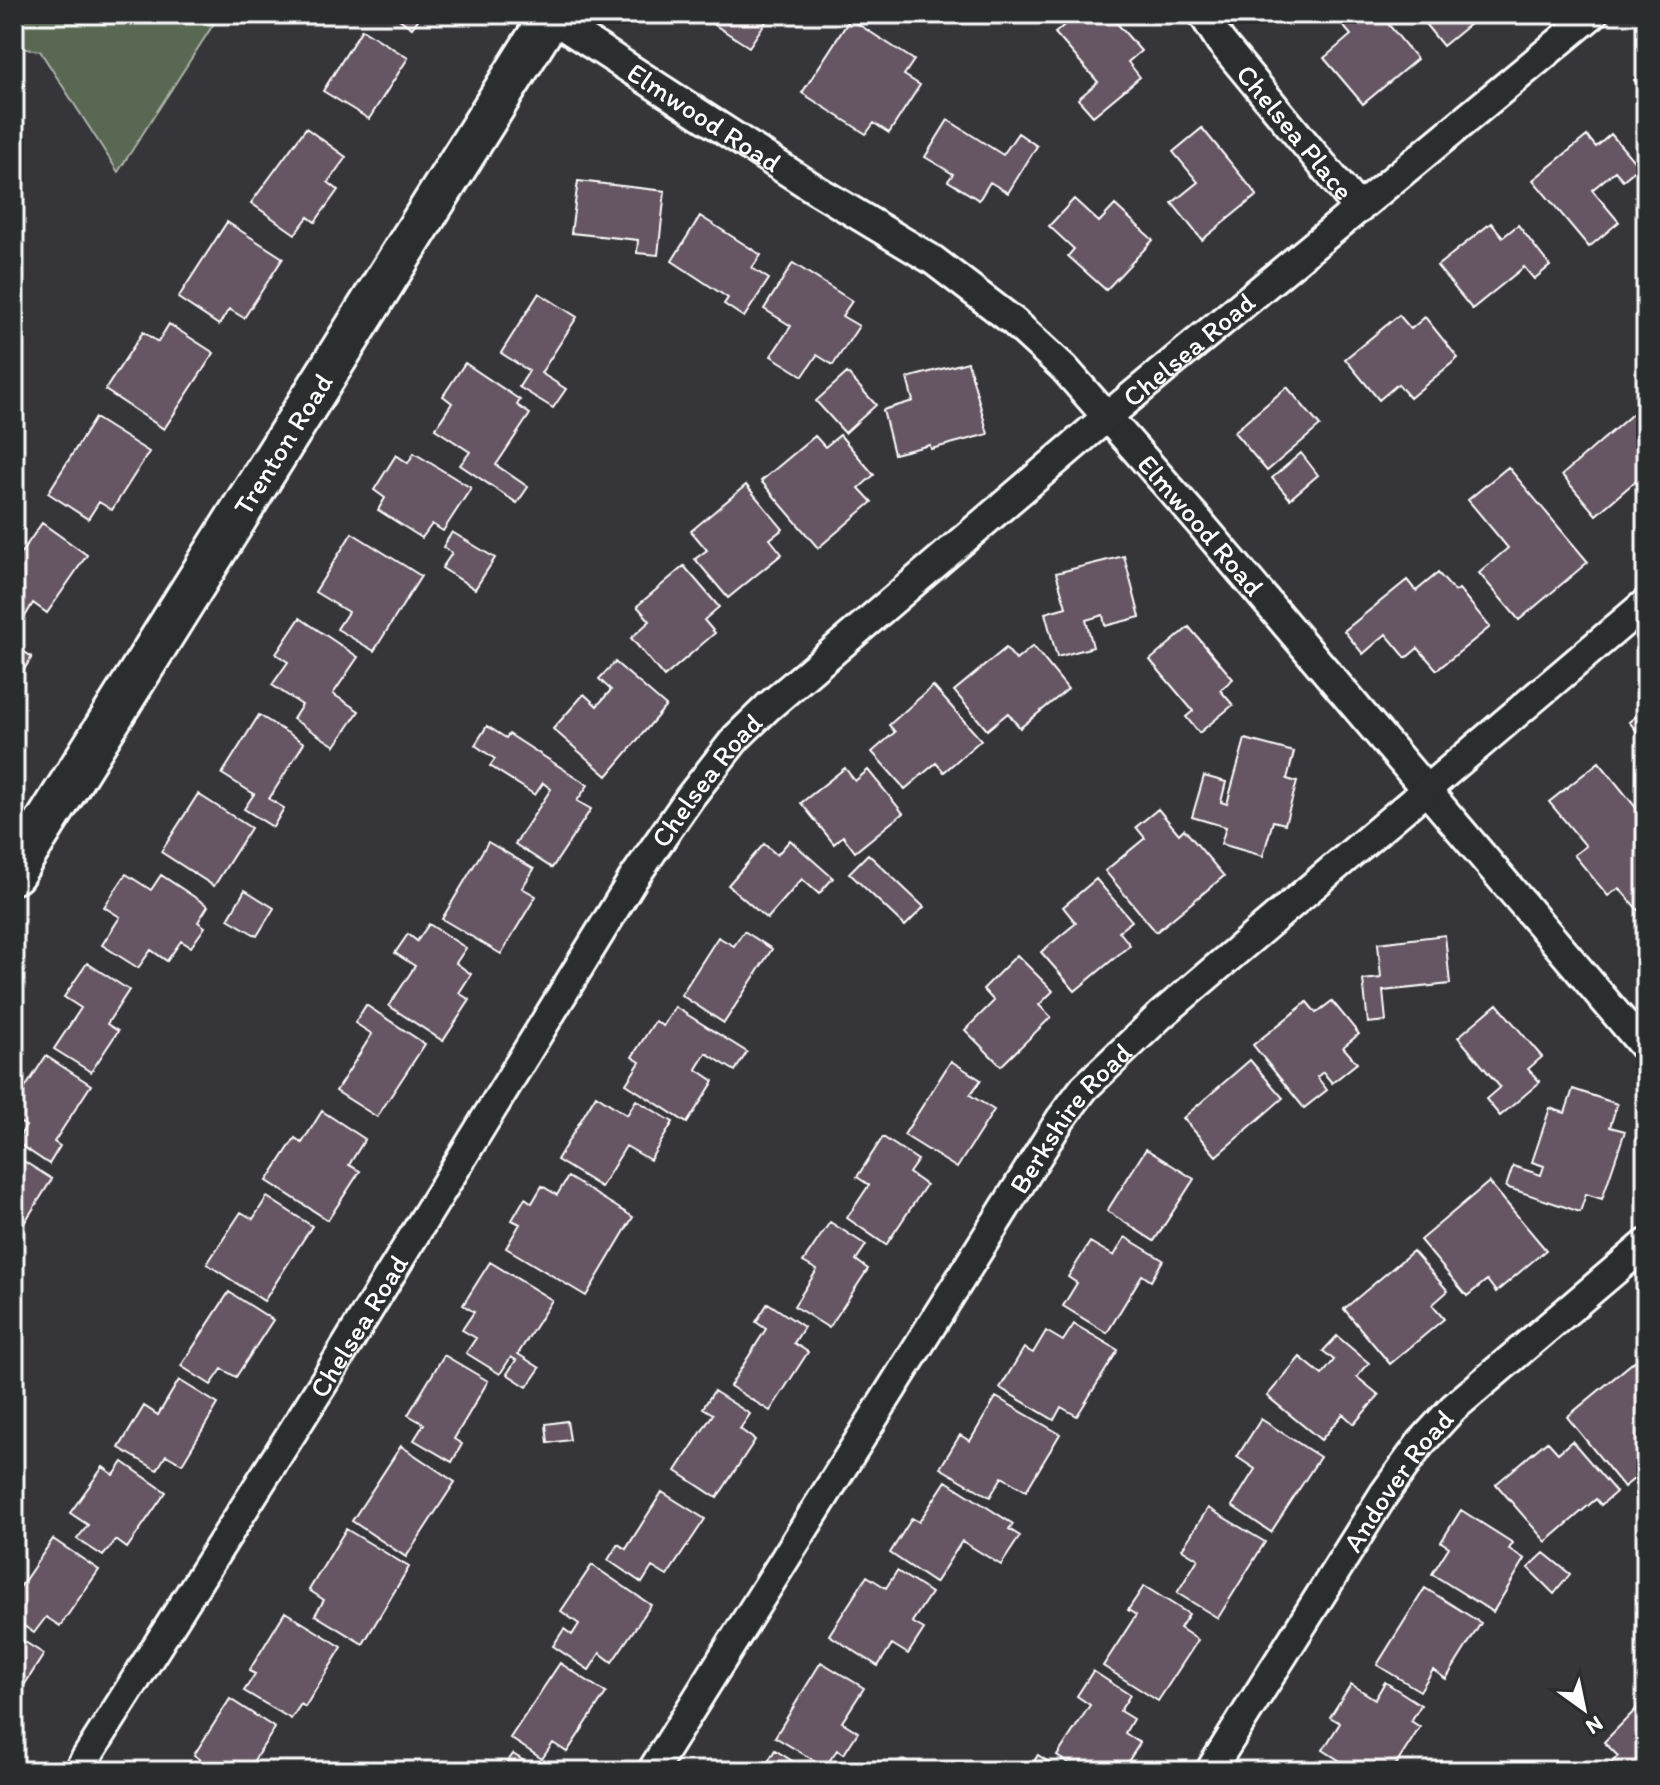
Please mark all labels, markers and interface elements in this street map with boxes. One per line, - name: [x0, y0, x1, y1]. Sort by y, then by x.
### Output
- street label: Elmwood Road: [621, 55, 787, 179]
- street label: Chelsea Place: [1229, 57, 1361, 207]
- street label: Chelsea Road: [1116, 284, 1262, 414]
- street label: Trenton Road: [226, 367, 340, 521]
- street label: Elmwood Road: [1131, 447, 1271, 603]
- street label: Chelsea Road: [643, 705, 769, 854]
- street label: Berkshire Road: [1001, 1035, 1138, 1200]
- street label: Chelsea Road: [302, 1248, 415, 1404]
- street label: Andover Road: [1335, 1402, 1460, 1558]
- north arrow: [1544, 1669, 1624, 1749]
- text: N: [1581, 1710, 1608, 1741]

